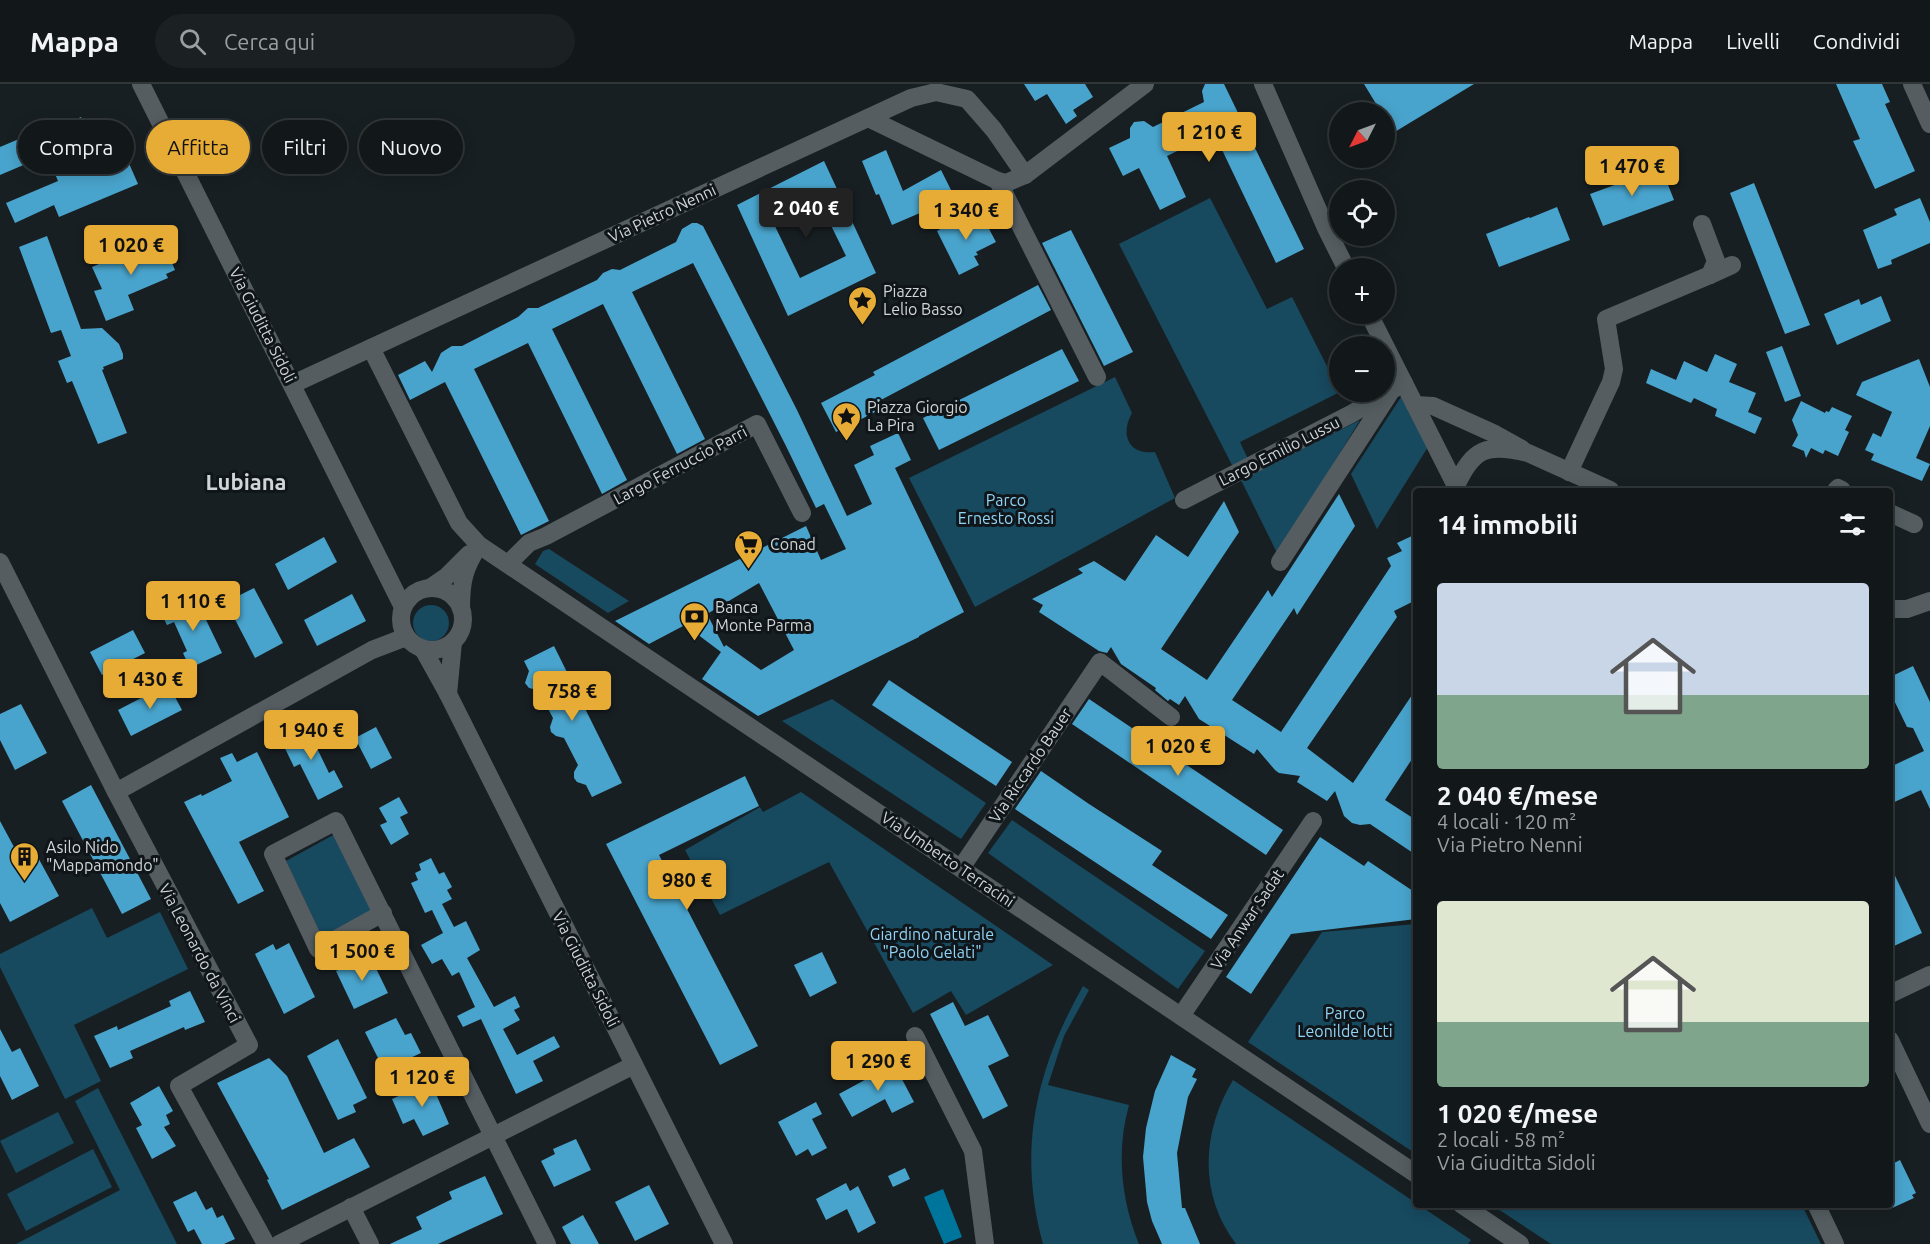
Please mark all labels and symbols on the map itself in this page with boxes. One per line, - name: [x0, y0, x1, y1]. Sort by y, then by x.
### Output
- north arrow: [1329, 102, 1395, 168]
- pin: 1 210 €: [1154, 112, 1264, 163]
- pin: 1 470 €: [1577, 146, 1687, 197]
- street label: Via Pietro Nenni: [605, 180, 719, 246]
- pin: 2 040 €: [751, 188, 861, 239]
- pin: 1 340 €: [911, 190, 1021, 241]
- pin: 1 020 €: [76, 225, 186, 276]
- street label: Via Giuditta Sidoli: [226, 264, 300, 386]
- place label: Piazza Lelio Basso: [883, 282, 963, 318]
- place icon: Piazza Lelio Basso: [846, 284, 878, 326]
- place label: Piazza Giorgio La Pira: [867, 398, 968, 434]
- place icon: Piazza Giorgio La Pira: [830, 400, 862, 442]
- street label: Largo Emilio Lussu: [1216, 413, 1342, 489]
- street label: Largo Ferruccio Parri: [610, 422, 750, 508]
- district label: Lubiana: [205, 469, 287, 494]
- park label: Parco Ernesto Rossi: [958, 491, 1054, 527]
- supermarket icon: Conad: [733, 528, 765, 570]
- place label: Conad: [770, 535, 816, 553]
- pin: 1 110 €: [138, 581, 248, 632]
- place label: Banca Monte Parma: [715, 598, 812, 634]
- bank icon: Banca Monte Parma: [678, 600, 710, 642]
- pin: 1 430 €: [95, 659, 205, 710]
- pin: 758 €: [530, 671, 614, 722]
- street label: Via Riccardo Bauer: [985, 704, 1075, 826]
- pin: 1 940 €: [256, 710, 366, 761]
- pin: 1 020 €: [1123, 726, 1233, 777]
- street label: Via Umberto Terracini: [878, 808, 1018, 910]
- place label: Asilo Nido "Mappamondo": [46, 838, 159, 874]
- building icon: Asilo Nido "Mappamondo": [9, 840, 41, 882]
- pin: 980 €: [645, 860, 729, 911]
- street label: Via Anwar Sadat: [1207, 865, 1288, 972]
- street label: Via Leonardo da Vinci: [156, 880, 244, 1026]
- street label: Via Giuditta Sidoli: [549, 908, 623, 1030]
- park label: Giardino naturale "Paolo Gelati": [870, 925, 994, 961]
- pin: 1 500 €: [307, 931, 417, 982]
- park label: Parco Leonilde Iotti: [1297, 1004, 1393, 1040]
- pin: 1 290 €: [823, 1041, 933, 1092]
- pin: 1 120 €: [367, 1057, 477, 1108]

